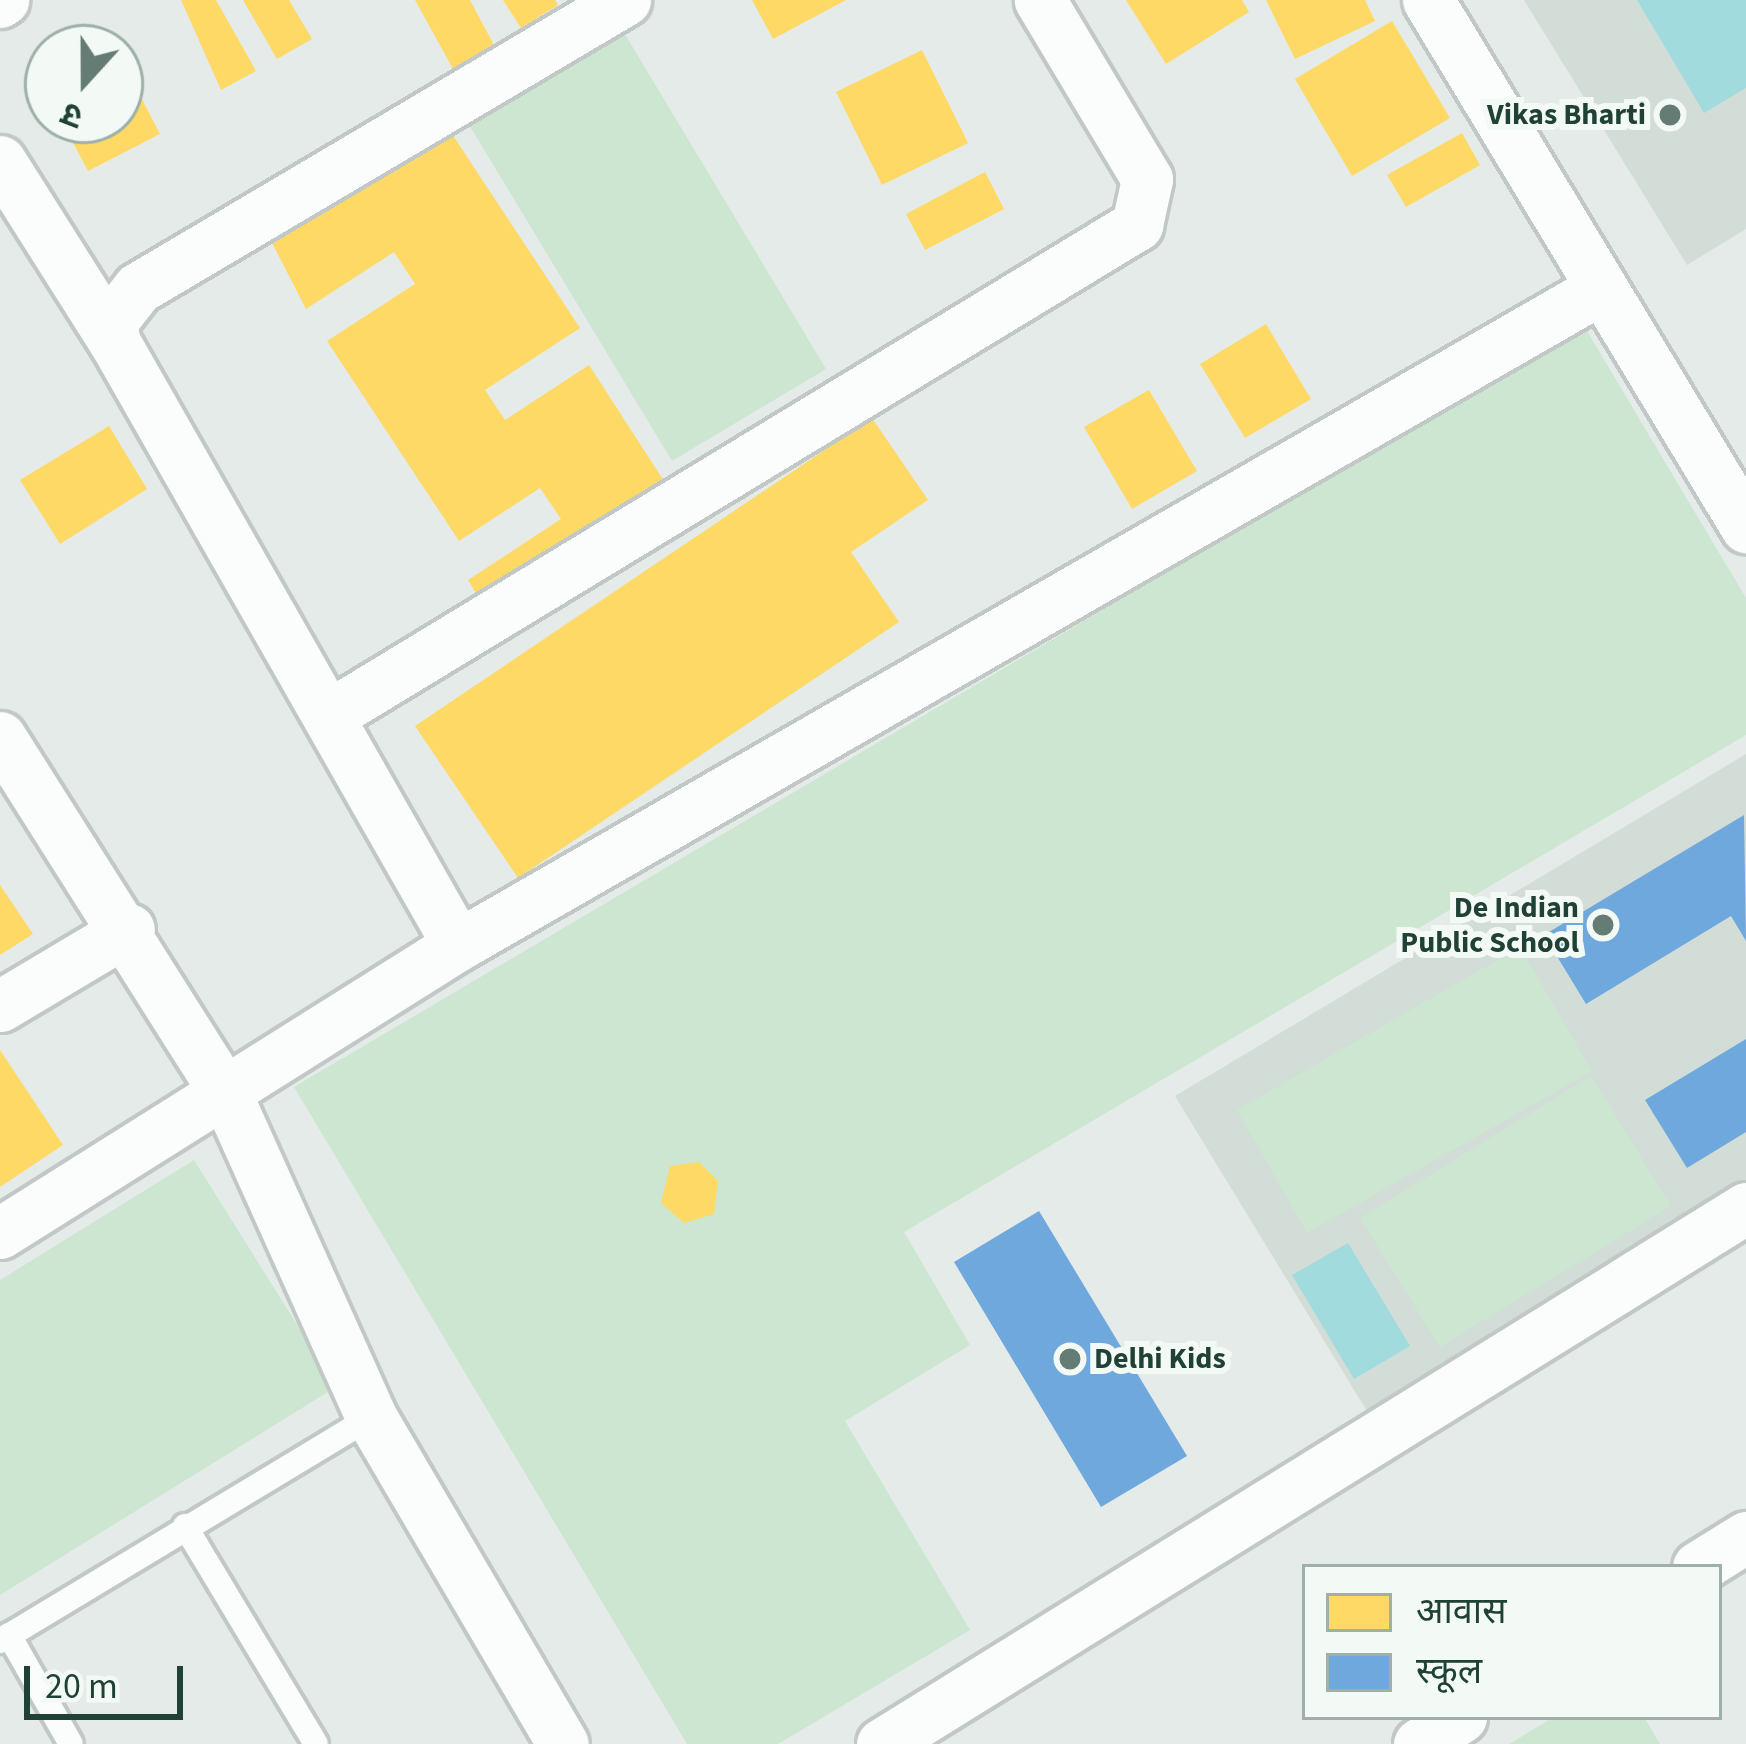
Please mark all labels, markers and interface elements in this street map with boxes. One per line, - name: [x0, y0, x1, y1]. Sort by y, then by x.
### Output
- north arrow: [24, 24, 144, 144]
- text: उ: [55, 90, 89, 141]
- place label: Vikas Bharti: [1487, 97, 1646, 133]
- marker: Vikas Bharti: [1657, 102, 1683, 128]
- place label: De Indian Public School: [1400, 890, 1579, 960]
- marker: De Indian Public School: [1590, 912, 1616, 938]
- place label: Delhi Kids: [1094, 1341, 1226, 1377]
- marker: Delhi Kids: [1057, 1346, 1083, 1372]
- legend: [1302, 1564, 1722, 1720]
- text: आवास: [1416, 1586, 1506, 1637]
- scale bar: [30, 1642, 189, 1716]
- text: स्कूल: [1416, 1646, 1482, 1697]
- text: 20 m: [45, 1661, 118, 1712]

